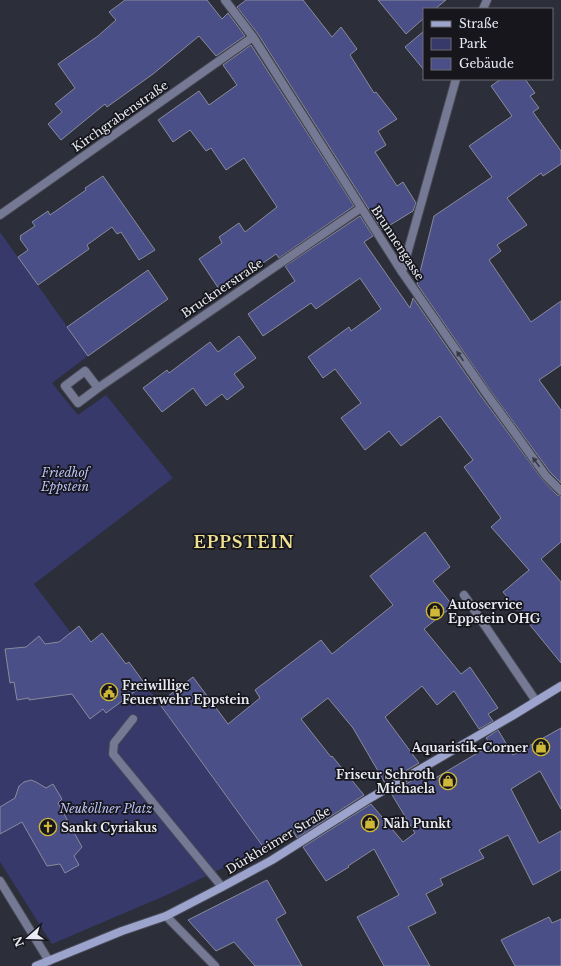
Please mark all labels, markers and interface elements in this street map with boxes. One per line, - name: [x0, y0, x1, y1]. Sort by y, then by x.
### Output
- legend: [423, 8, 553, 80]
- text: Straße: [459, 16, 499, 31]
- text: Park: [459, 36, 487, 51]
- text: Gebäude: [459, 56, 514, 71]
- street label: Kirchgrabenstraße: [69, 77, 171, 155]
- street label: Brunnengasse: [368, 203, 428, 283]
- street label: Brucknerstraße: [178, 255, 266, 321]
- one-way arrow: [456, 351, 464, 361]
- one-way arrow: [532, 456, 540, 467]
- park label: Friedhof Eppstein: [40, 465, 92, 494]
- district label: EPPSTEIN: [193, 532, 295, 552]
- place label: Autoservice Eppstein OHG: [447, 597, 541, 626]
- shop icon: Autoservice Eppstein OHG: [425, 601, 445, 621]
- place label: Freiwillige Feuerwehr Eppstein: [122, 678, 250, 707]
- public building icon: Freiwillige Feuerwehr Eppstein: [99, 682, 119, 702]
- shop icon: Aquaristik-Corner: [531, 737, 551, 757]
- place label: Aquaristik-Corner: [411, 740, 528, 755]
- place label: Friseur Schroth Michaela: [336, 767, 435, 796]
- shop icon: Friseur Schroth Michaela: [438, 771, 458, 791]
- park label: Neuköllner Platz: [59, 801, 152, 816]
- street label: Dürkheimer Straße: [223, 803, 333, 877]
- shop icon: Näh Punkt: [360, 813, 380, 833]
- place label: Näh Punkt: [383, 816, 451, 831]
- church icon: Sankt Cyriakus: [38, 817, 58, 837]
- place label: Sankt Cyriakus: [61, 820, 158, 835]
- north arrow: [8, 918, 48, 958]
- text: N: [10, 934, 27, 949]

